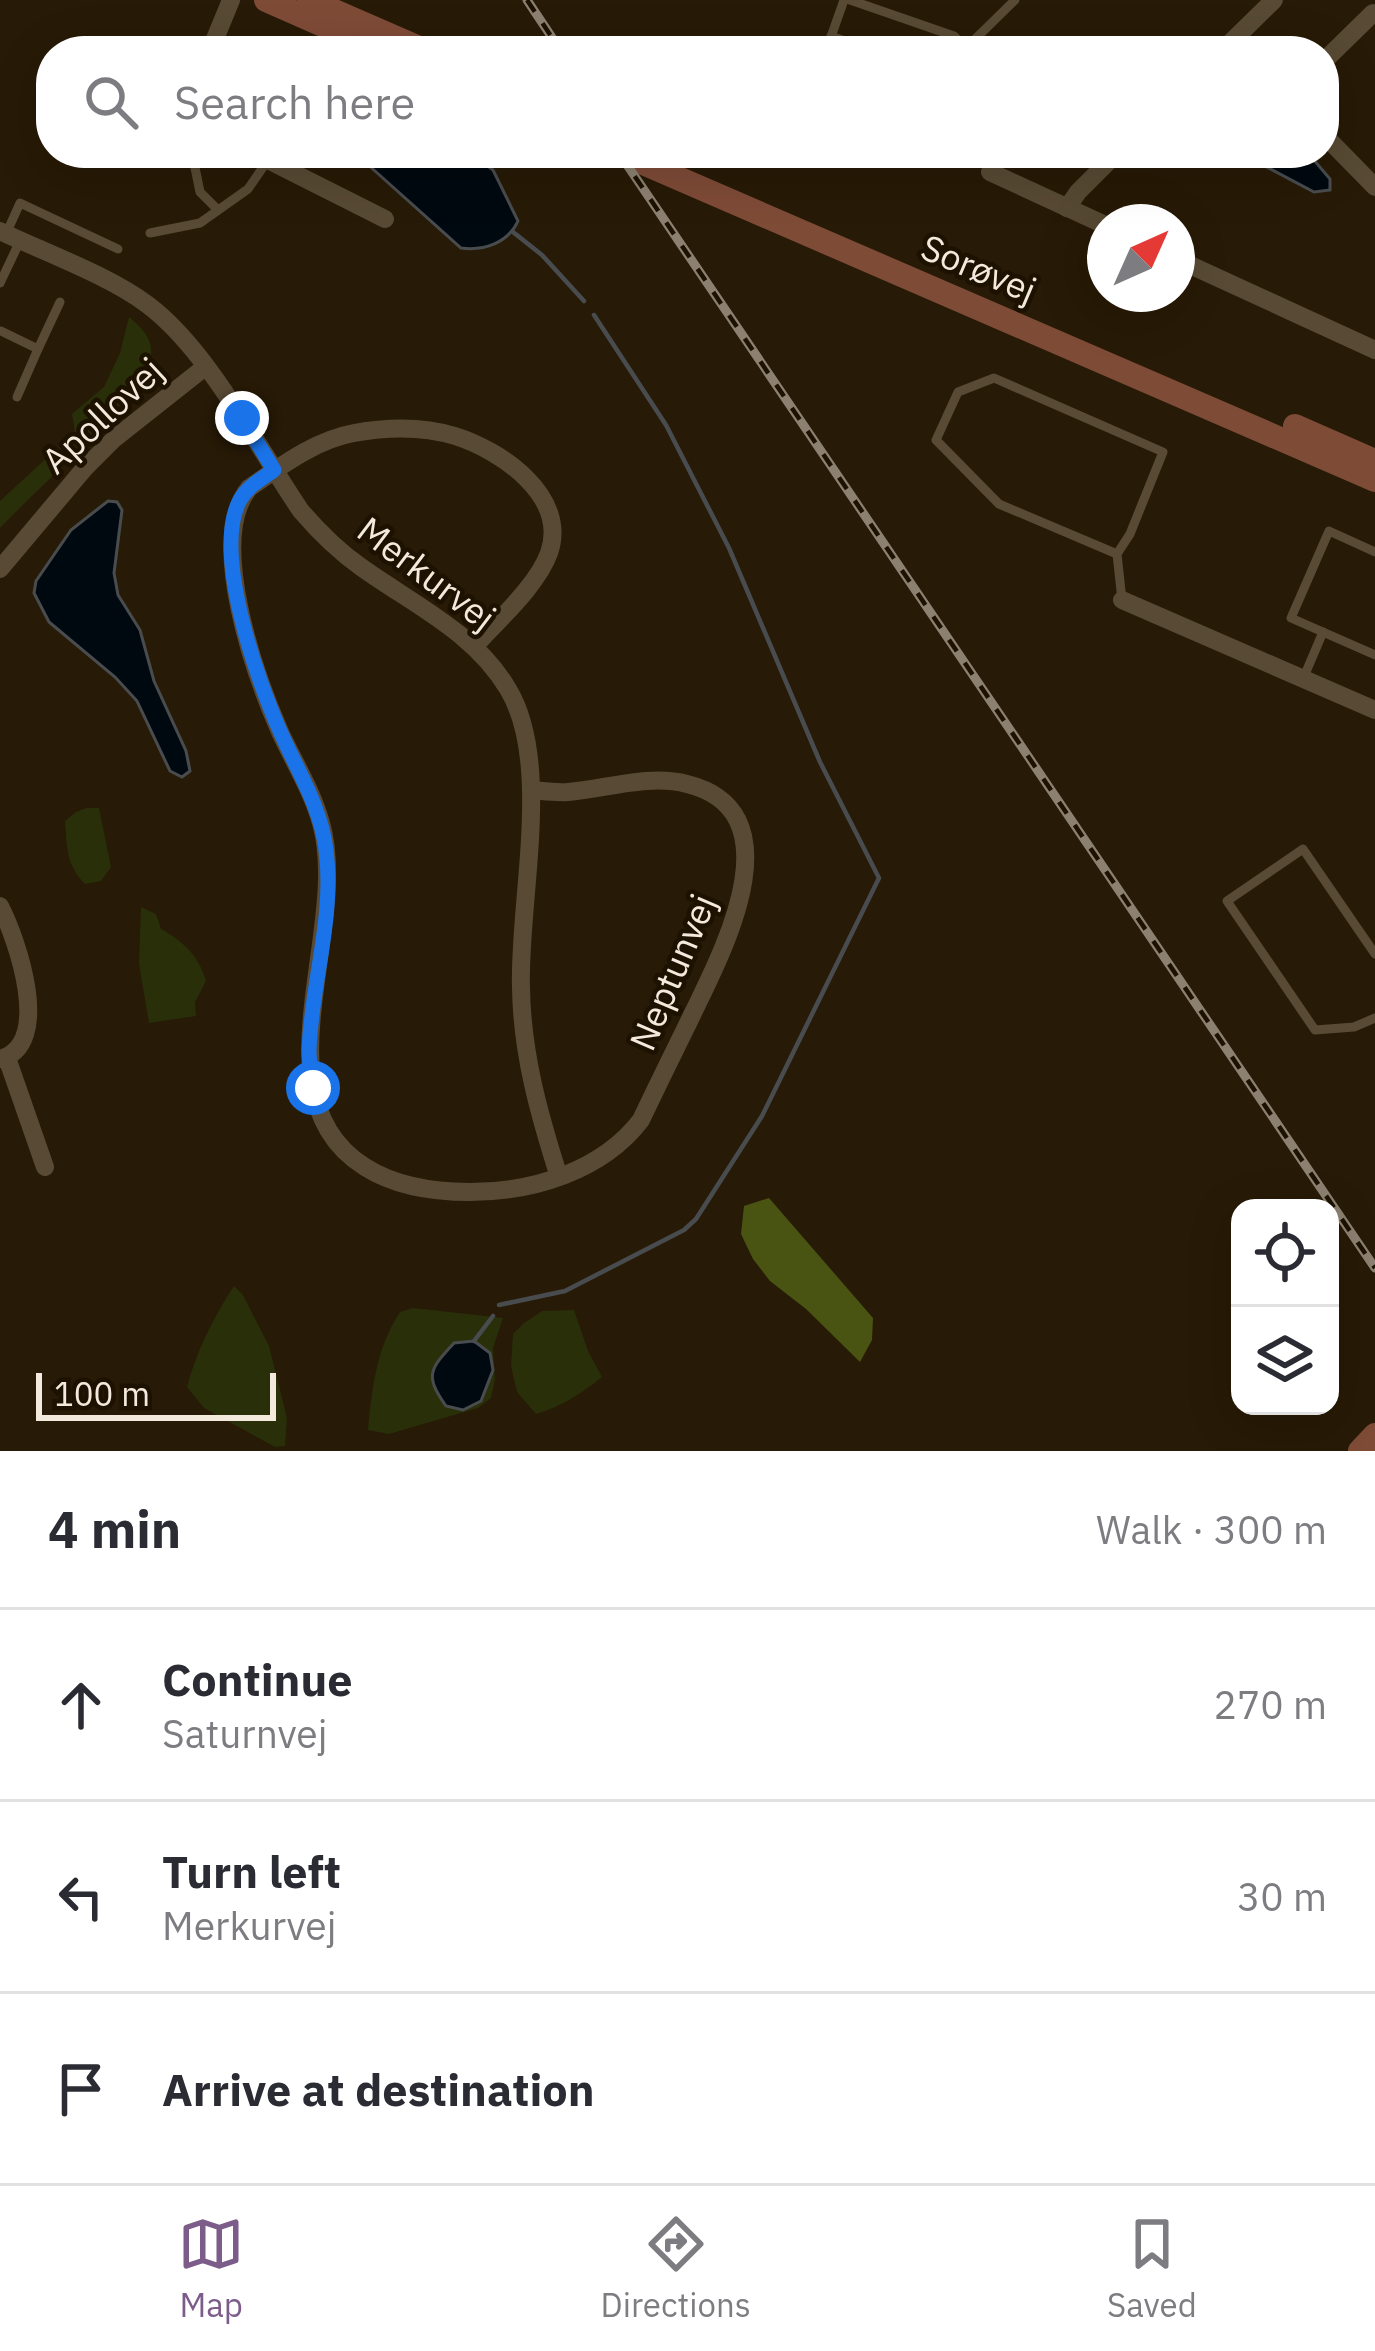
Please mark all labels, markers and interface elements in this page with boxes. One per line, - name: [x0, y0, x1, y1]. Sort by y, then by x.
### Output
- search box: [36, 36, 1339, 168]
- icon: search: [78, 69, 144, 135]
- text: Search here: [174, 73, 415, 131]
- north arrow: [1087, 204, 1195, 312]
- street label: Sorøvej: [914, 223, 1044, 313]
- street label: Apollovej: [31, 347, 173, 483]
- route end: [215, 391, 269, 445]
- street label: Merkurvej: [349, 506, 505, 640]
- street label: Neptunvej: [618, 887, 726, 1057]
- route start: [286, 1061, 340, 1115]
- map controls: [1231, 1199, 1339, 1415]
- button: locate: [1231, 1199, 1339, 1307]
- button: layers: [1231, 1307, 1339, 1415]
- scale bar: [36, 1367, 276, 1420]
- text: 100 m: [54, 1372, 150, 1415]
- text: 4 min: [48, 1496, 181, 1562]
- text: Walk · 300 m: [1096, 1504, 1327, 1555]
- text: Continue: [162, 1650, 353, 1708]
- icon: ahead: [48, 1672, 114, 1738]
- text: 270 m: [1214, 1679, 1327, 1730]
- text: Saturnvej: [162, 1708, 328, 1759]
- text: Turn left: [162, 1842, 341, 1900]
- icon: left: [48, 1864, 114, 1930]
- text: 30 m: [1237, 1871, 1327, 1922]
- text: Merkurvej: [162, 1900, 336, 1951]
- icon: arrive: [48, 2056, 114, 2122]
- text: Arrive at destination: [162, 2060, 595, 2118]
- tab: Map: [178, 2211, 244, 2326]
- tab: Directions: [601, 2211, 751, 2326]
- tab: Saved: [1107, 2211, 1197, 2326]

